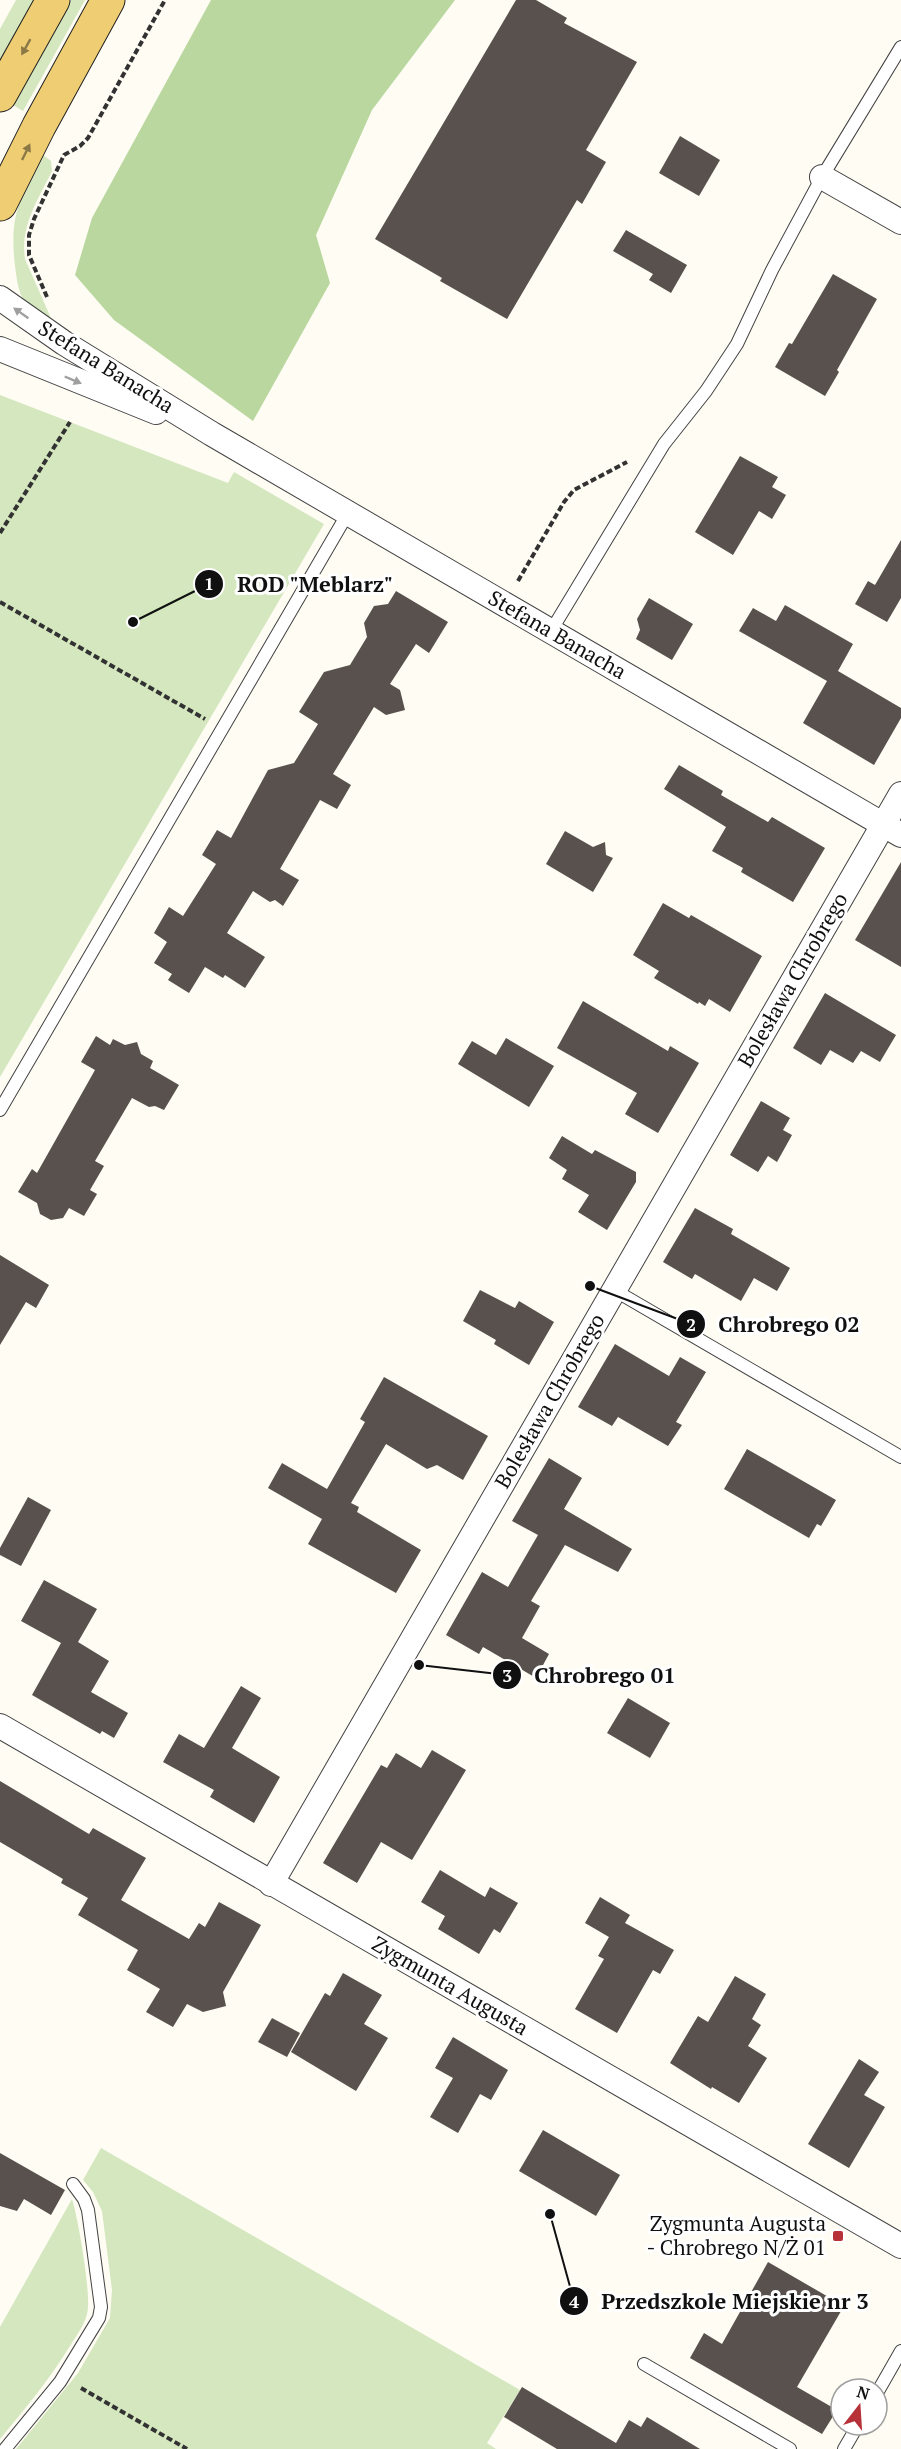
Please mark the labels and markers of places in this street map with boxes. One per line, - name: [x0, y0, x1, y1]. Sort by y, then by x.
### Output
- callout: ROD "Meblarz": [194, 564, 405, 604]
- callout: Chrobrego 02: [676, 1304, 872, 1344]
- callout: Chrobrego 01: [492, 1655, 688, 1695]
- place label: Zygmunta Augusta - Chrobrego N/Ż 01: [647, 2209, 826, 2261]
- marker: Zygmunta Augusta - Chrobrego N/Ż 01: [831, 2229, 845, 2243]
- callout: Przedszkole Miejskie nr 3: [559, 2281, 880, 2321]

